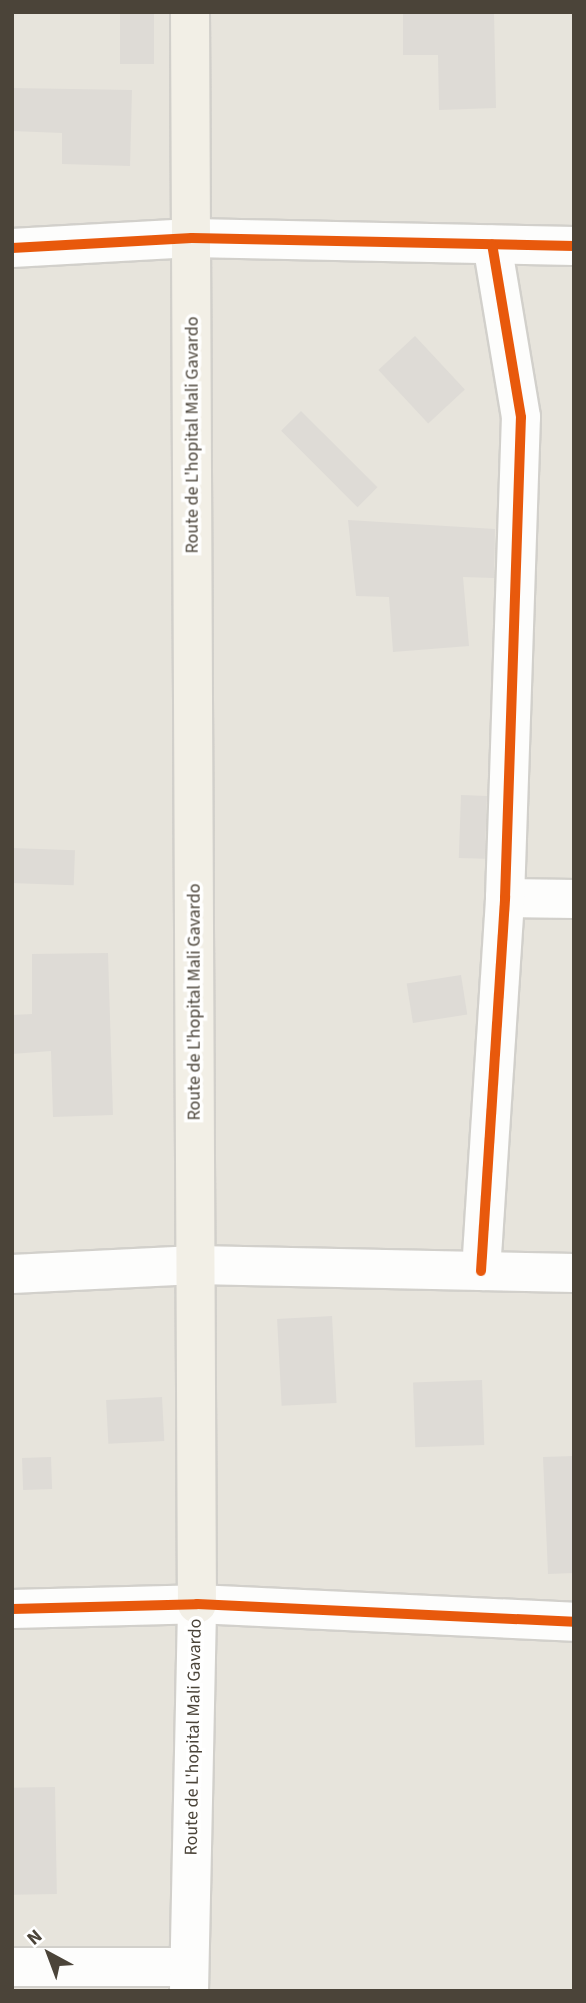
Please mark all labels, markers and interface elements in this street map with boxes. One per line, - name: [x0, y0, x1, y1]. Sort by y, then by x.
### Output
- street label: Route de L'hopital Mali Gavardo: [182, 317, 204, 553]
- street label: Route de L'hopital Mali Gavardo: [184, 884, 206, 1120]
- street label: Route de L'hopital Mali Gavardo: [181, 1618, 207, 1856]
- north arrow: [14, 1919, 84, 1989]
- text: N: [21, 1923, 49, 1952]

